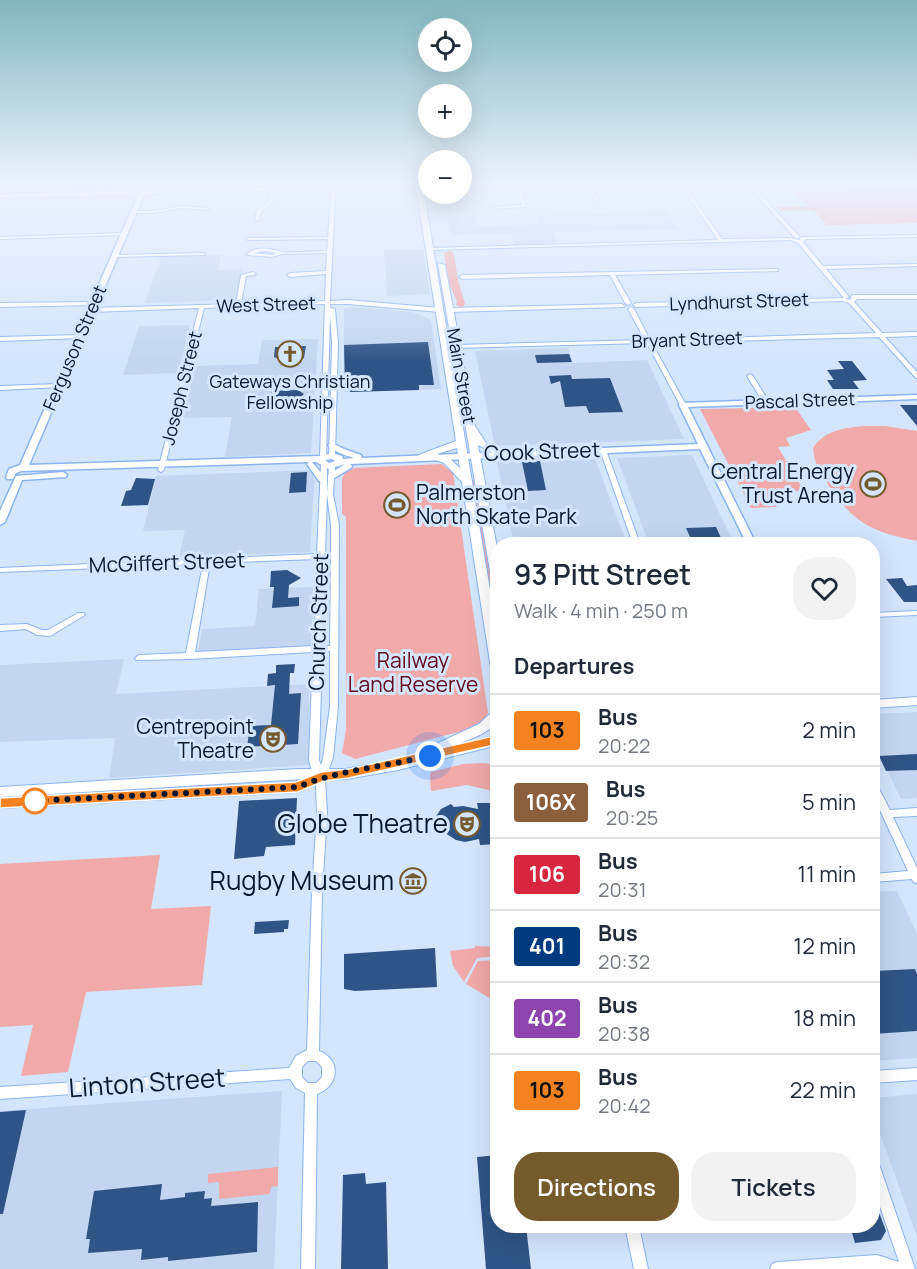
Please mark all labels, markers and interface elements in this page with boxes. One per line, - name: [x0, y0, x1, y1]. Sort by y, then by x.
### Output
- map controls: [418, 18, 472, 204]
- button: locate: [418, 18, 472, 72]
- button: +: [418, 84, 472, 138]
- button: −: [418, 150, 472, 204]
- street label: Ferguson Street: [37, 281, 111, 414]
- street label: Lyndhurst Street: [669, 287, 809, 315]
- street label: West Street: [216, 290, 316, 318]
- street label: Bryant Street: [631, 325, 743, 353]
- street label: Main Street: [442, 326, 482, 425]
- street label: Joseph Street: [155, 328, 207, 447]
- church icon: Gateways Christian Fellowship: [275, 339, 305, 369]
- place label: Gateways Christian Fellowship: [210, 369, 370, 414]
- street label: Pascal Street: [744, 386, 856, 414]
- street label: Cook Street: [483, 435, 601, 467]
- place label: Central Energy Trust Arena: [711, 457, 854, 509]
- sports icon: Central Energy Trust Arena: [858, 469, 888, 499]
- place label: Palmerston North Skate Park: [416, 478, 577, 530]
- sports icon: Palmerston North Skate Park: [382, 490, 412, 520]
- street label: McGiffert Street: [88, 545, 246, 579]
- street label: Church Street: [302, 553, 334, 691]
- text: 93 Pitt Street: [514, 555, 691, 593]
- button: heart: [793, 557, 856, 620]
- text: Walk · 4 min · 250 m: [514, 597, 688, 624]
- park label: Railway Land Reserve: [348, 646, 478, 698]
- text: Departures: [514, 651, 634, 681]
- text: Bus: [598, 702, 638, 732]
- place label: Centrepoint Theatre: [136, 712, 254, 764]
- text: 2 min: [802, 715, 856, 745]
- text: 103: [529, 716, 565, 744]
- theatre icon: Centrepoint Theatre: [258, 724, 288, 754]
- text: 20:22: [598, 732, 650, 759]
- your location: [415, 741, 445, 771]
- text: Bus: [606, 774, 645, 804]
- text: 5 min: [802, 787, 856, 817]
- unlabelled marker: [22, 788, 48, 814]
- text: 106X: [526, 788, 576, 816]
- text: 20:25: [606, 804, 658, 831]
- place label: Globe Theatre: [277, 805, 448, 841]
- theatre icon: Globe Theatre: [452, 809, 482, 839]
- text: Bus: [598, 846, 638, 876]
- text: 11 min: [798, 859, 856, 889]
- text: 106: [529, 860, 565, 888]
- place label: Rugby Museum: [210, 862, 394, 898]
- museum icon: Rugby Museum: [398, 866, 428, 896]
- text: 20:31: [598, 876, 646, 903]
- text: Bus: [598, 918, 638, 948]
- text: 12 min: [794, 931, 856, 961]
- text: 401: [529, 932, 565, 960]
- text: 20:32: [598, 948, 650, 975]
- text: Bus: [598, 990, 638, 1020]
- text: 18 min: [793, 1003, 856, 1033]
- text: 402: [527, 1004, 567, 1032]
- text: 20:38: [598, 1020, 650, 1047]
- street label: Linton Street: [67, 1059, 227, 1105]
- text: Bus: [598, 1062, 638, 1092]
- text: 22 min: [790, 1075, 856, 1105]
- text: 103: [529, 1076, 565, 1104]
- text: 20:42: [598, 1092, 651, 1119]
- button: Directions: [514, 1152, 679, 1221]
- button: Tickets: [691, 1152, 856, 1221]

